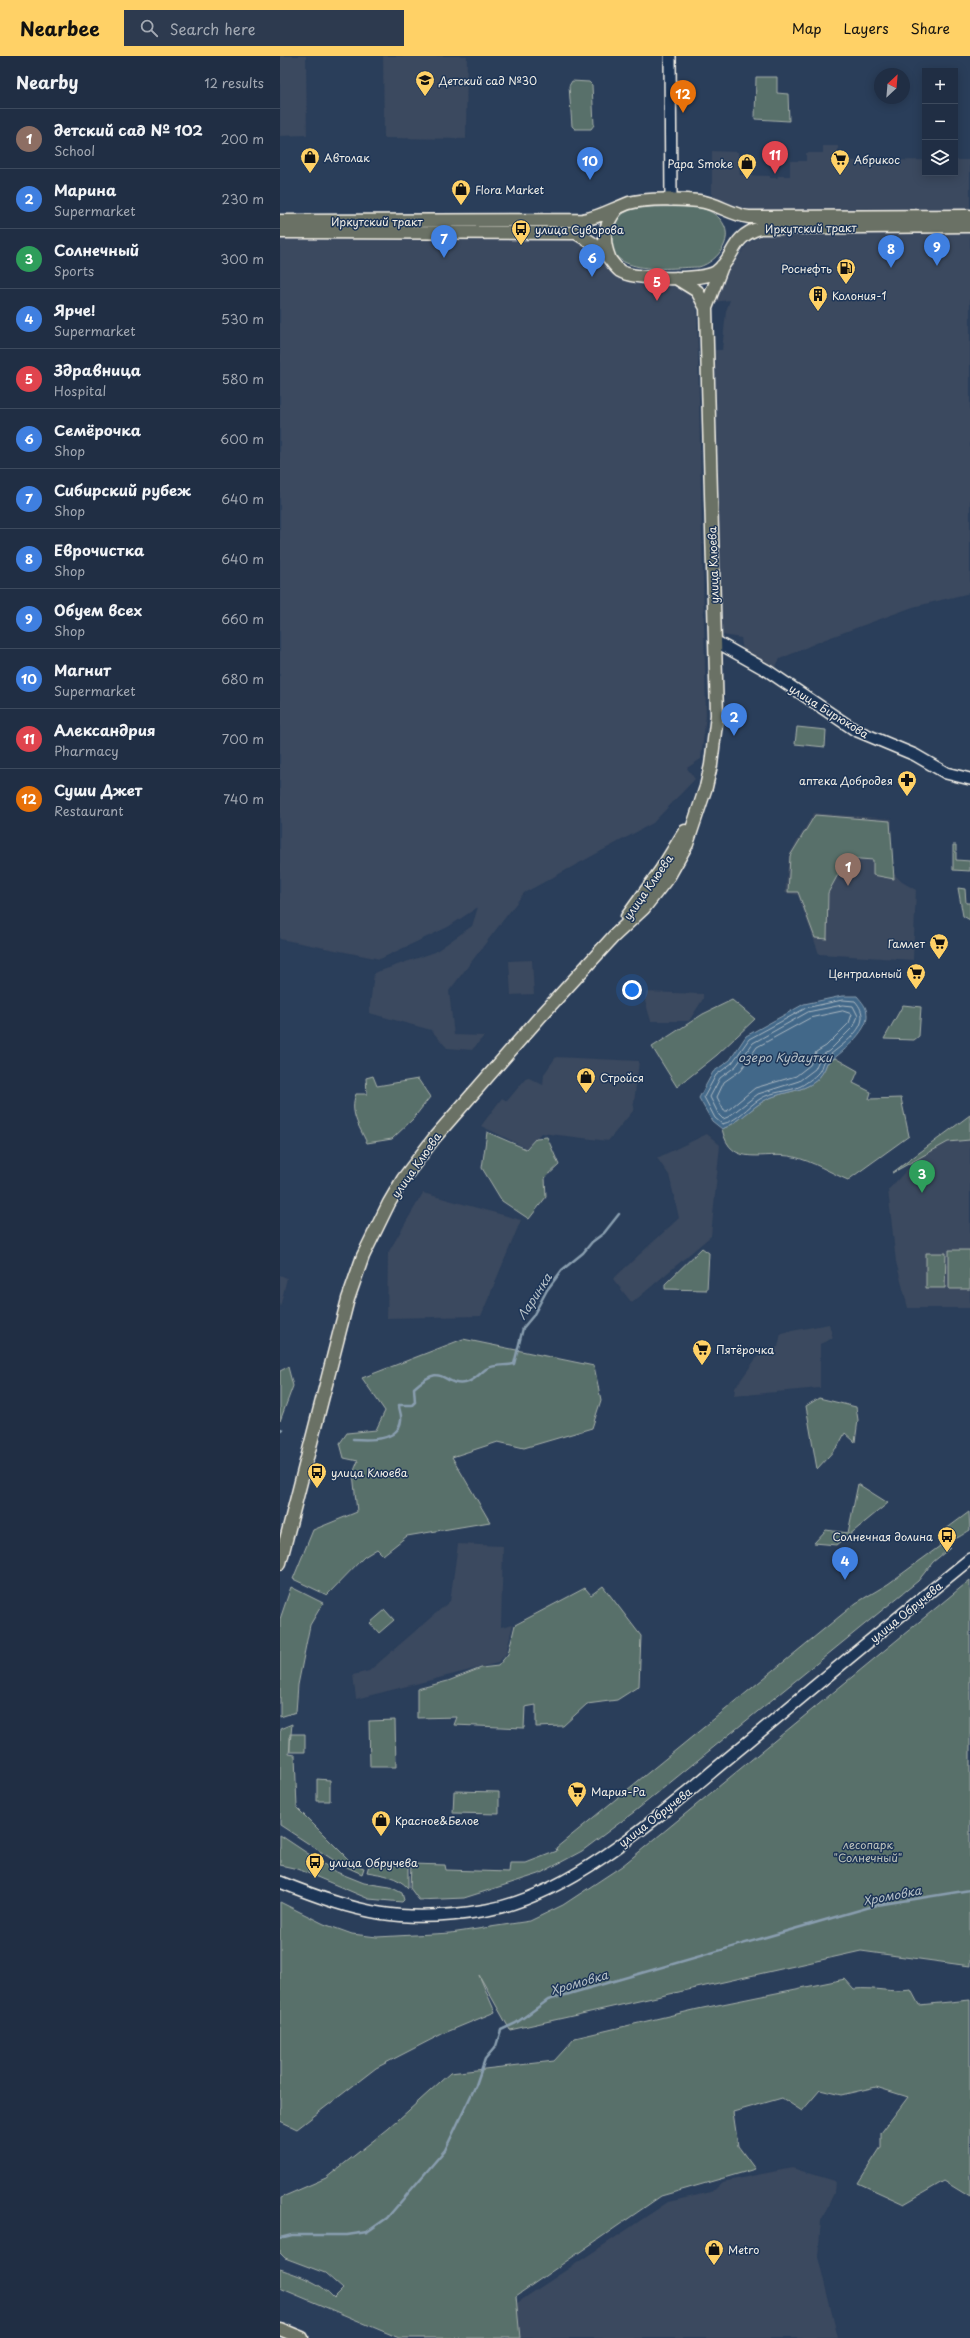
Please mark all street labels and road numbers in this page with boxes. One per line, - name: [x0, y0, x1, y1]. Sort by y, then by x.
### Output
- street label: Иркутский тракт: [331, 213, 424, 230]
- street label: Иркутский тракт: [765, 219, 858, 237]
- street label: улица Клюева: [703, 526, 723, 604]
- street label: улица Бирюкова: [786, 680, 872, 742]
- street label: улица Клюева: [619, 851, 677, 923]
- street label: улица Клюева: [387, 1129, 445, 1201]
- street label: улица Обручева: [866, 1577, 946, 1647]
- street label: улица Обручева: [615, 1783, 695, 1851]

